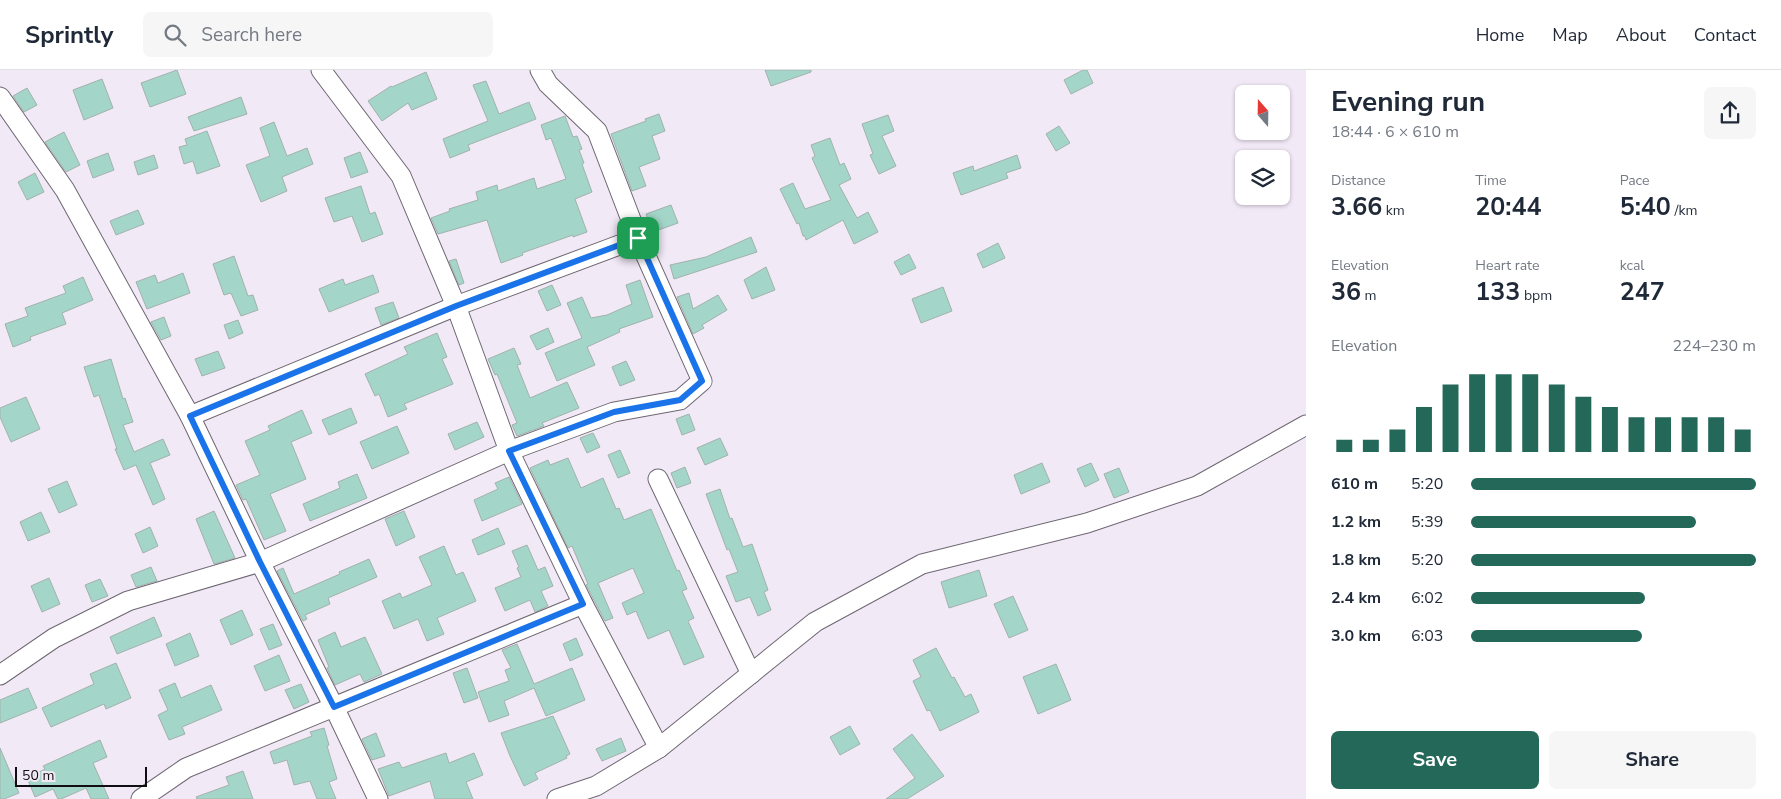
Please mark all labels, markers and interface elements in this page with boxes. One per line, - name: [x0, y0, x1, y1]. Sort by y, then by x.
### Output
- search box: [143, 12, 493, 57]
- text: Sprintly: [25, 19, 113, 51]
- icon: search: [161, 21, 189, 49]
- text: Search here: [201, 22, 302, 48]
- text: Home: [1476, 23, 1524, 47]
- text: Map: [1552, 23, 1588, 47]
- text: About: [1616, 23, 1666, 47]
- text: Contact: [1694, 23, 1756, 47]
- text: Evening run: [1331, 83, 1485, 121]
- north arrow: [1235, 85, 1290, 140]
- map controls: [1235, 85, 1290, 205]
- button: share: [1704, 87, 1756, 139]
- text: 18:44 · 6 × 610 m: [1331, 121, 1459, 143]
- button: layers: [1235, 150, 1290, 205]
- text: Distance: [1331, 171, 1385, 190]
- text: Time: [1475, 171, 1506, 190]
- text: Pace: [1620, 171, 1649, 190]
- text: 3.66: [1331, 190, 1382, 224]
- text: 20:44: [1475, 190, 1542, 224]
- text: 5:40: [1620, 190, 1671, 224]
- text: km: [1382, 201, 1405, 220]
- text: /km: [1671, 201, 1697, 220]
- pin: [617, 217, 659, 259]
- icon: arrive: [624, 224, 652, 252]
- text: Elevation: [1331, 256, 1389, 275]
- text: Heart rate: [1475, 256, 1539, 275]
- text: kcal: [1620, 256, 1644, 275]
- text: 36: [1331, 275, 1361, 309]
- text: 133: [1475, 275, 1520, 309]
- text: 247: [1620, 275, 1665, 309]
- text: m: [1361, 286, 1377, 305]
- text: bpm: [1520, 286, 1552, 305]
- text: Elevation: [1331, 335, 1397, 357]
- text: 224–230 m: [1673, 335, 1756, 357]
- text: 610 m: [1331, 473, 1378, 495]
- text: 5:20: [1411, 473, 1443, 495]
- text: 1.2 km: [1331, 511, 1381, 533]
- text: 5:39: [1411, 511, 1443, 533]
- text: 1.8 km: [1331, 549, 1381, 571]
- text: 5:20: [1411, 549, 1443, 571]
- text: 2.4 km: [1331, 587, 1381, 609]
- text: 6:02: [1411, 587, 1443, 609]
- text: 3.0 km: [1331, 625, 1381, 647]
- text: 6:03: [1411, 625, 1443, 647]
- button: Save: [1331, 731, 1539, 789]
- button: Share: [1549, 731, 1756, 789]
- scale bar: [15, 764, 148, 787]
- text: 50 m: [22, 766, 54, 785]

